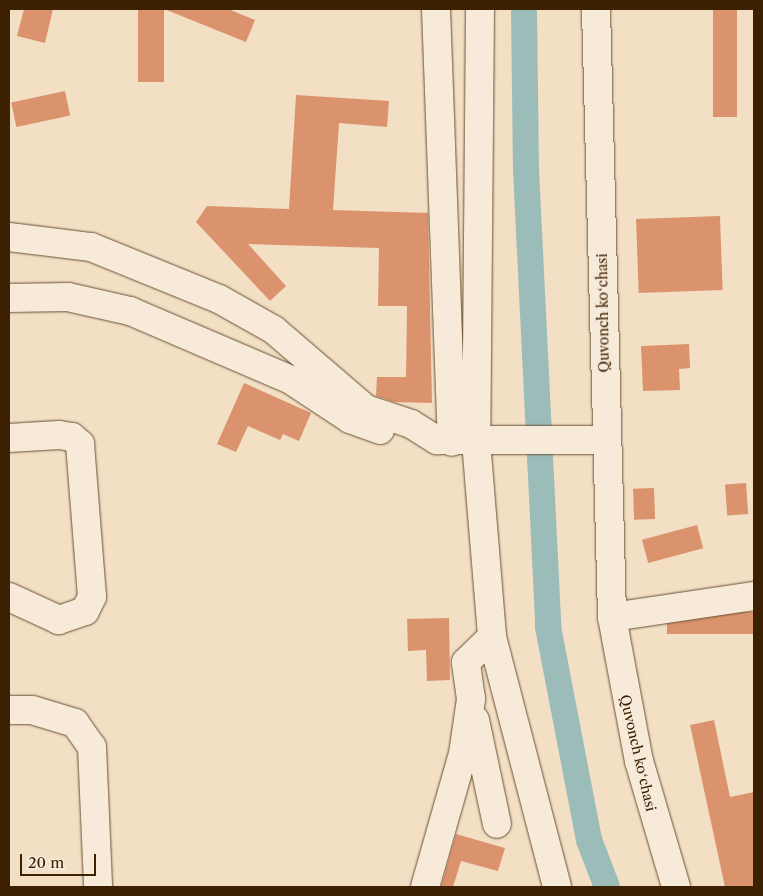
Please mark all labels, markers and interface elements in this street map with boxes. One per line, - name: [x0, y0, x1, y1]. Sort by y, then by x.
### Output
- street label: Quvonch koʻchasi: [594, 253, 612, 373]
- street label: Quvonch koʻchasi: [616, 693, 660, 813]
- scale bar: [22, 844, 99, 876]
- text: 20 m: [28, 853, 64, 872]

